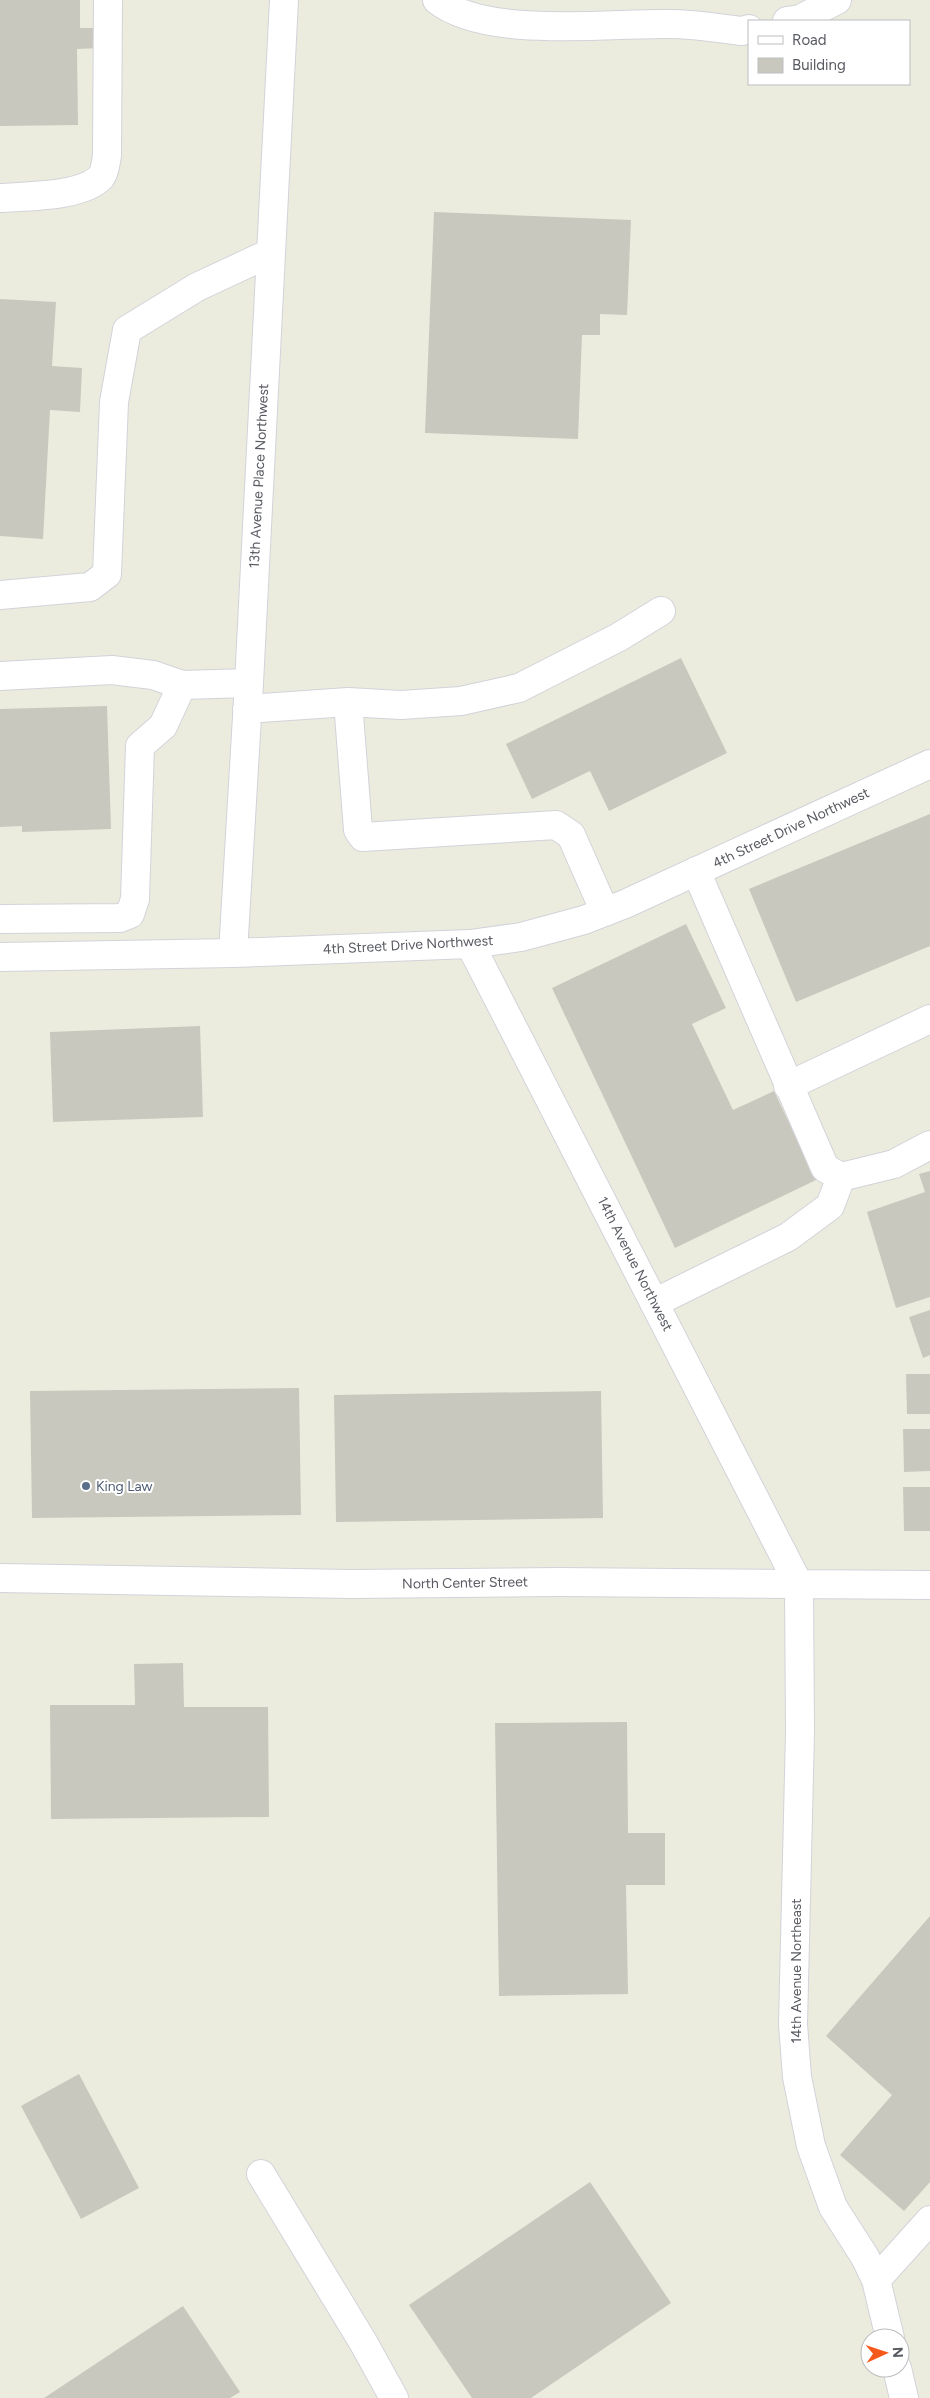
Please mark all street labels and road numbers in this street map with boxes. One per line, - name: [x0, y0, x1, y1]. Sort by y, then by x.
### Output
- street label: 13th Avenue Place Northwest: [246, 383, 272, 569]
- street label: 4th Street Drive Northwest: [710, 784, 872, 872]
- street label: 4th Street Drive Northwest: [322, 932, 494, 958]
- street label: 14th Avenue Northwest: [594, 1194, 676, 1334]
- street label: North Center Street: [402, 1573, 528, 1593]
- street label: 14th Avenue Northeast: [788, 1898, 805, 2044]

